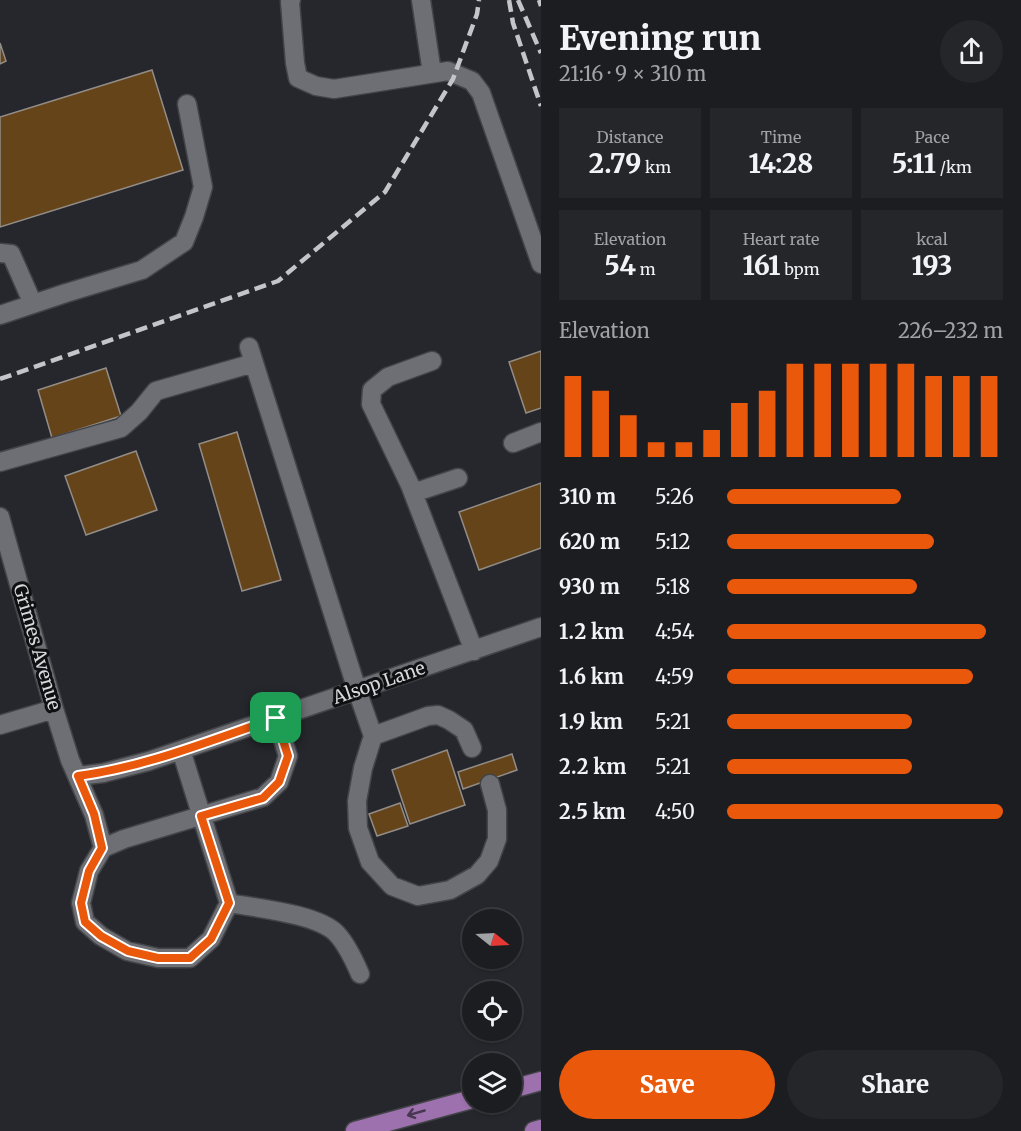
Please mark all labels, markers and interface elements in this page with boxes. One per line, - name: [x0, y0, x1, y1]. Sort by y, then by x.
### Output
- text: Evening run: [559, 18, 761, 59]
- button: share: [940, 20, 1003, 83]
- text: 21:16 · 9 × 310 m: [559, 61, 706, 86]
- text: Distance: [597, 127, 663, 147]
- text: Time: [761, 127, 801, 147]
- text: Pace: [915, 127, 950, 147]
- text: 2.79: [589, 147, 641, 180]
- text: 14:28: [749, 147, 814, 180]
- text: 5:11: [892, 147, 936, 180]
- text: km: [641, 157, 671, 177]
- text: /km: [936, 157, 972, 177]
- text: Elevation: [594, 229, 666, 249]
- text: Heart rate: [743, 229, 819, 249]
- text: kcal: [916, 229, 948, 249]
- text: 54: [604, 249, 636, 282]
- text: 161: [742, 249, 780, 282]
- text: 193: [912, 249, 952, 282]
- text: m: [636, 259, 656, 279]
- text: bpm: [780, 259, 820, 279]
- text: Elevation: [559, 318, 650, 343]
- text: 226–232 m: [898, 318, 1003, 343]
- text: 310 m: [559, 484, 616, 509]
- text: 5:26: [655, 484, 694, 509]
- text: 620 m: [559, 529, 620, 554]
- text: 5:12: [655, 529, 691, 554]
- text: 930 m: [559, 574, 620, 599]
- text: 5:18: [655, 574, 690, 599]
- street label: Grimes Avenue: [8, 581, 67, 713]
- text: 1.2 km: [559, 619, 624, 644]
- text: 4:54: [655, 619, 694, 644]
- street label: Alsop Lane: [329, 656, 428, 709]
- text: 1.6 km: [559, 664, 624, 689]
- text: 4:59: [655, 664, 694, 689]
- pin: [250, 692, 301, 743]
- icon: arrive: [259, 701, 292, 734]
- text: 1.9 km: [559, 709, 623, 734]
- text: 5:21: [655, 709, 691, 734]
- text: 2.2 km: [559, 754, 626, 779]
- text: 5:21: [655, 754, 691, 779]
- text: 2.5 km: [559, 799, 626, 824]
- text: 4:50: [655, 799, 695, 824]
- north arrow: [462, 909, 522, 969]
- map controls: [462, 909, 522, 1113]
- button: locate: [462, 981, 522, 1041]
- button: Save: [559, 1050, 775, 1119]
- button: Share: [787, 1050, 1003, 1119]
- button: layers: [462, 1053, 522, 1113]
- one-way arrow: [407, 1108, 426, 1120]

